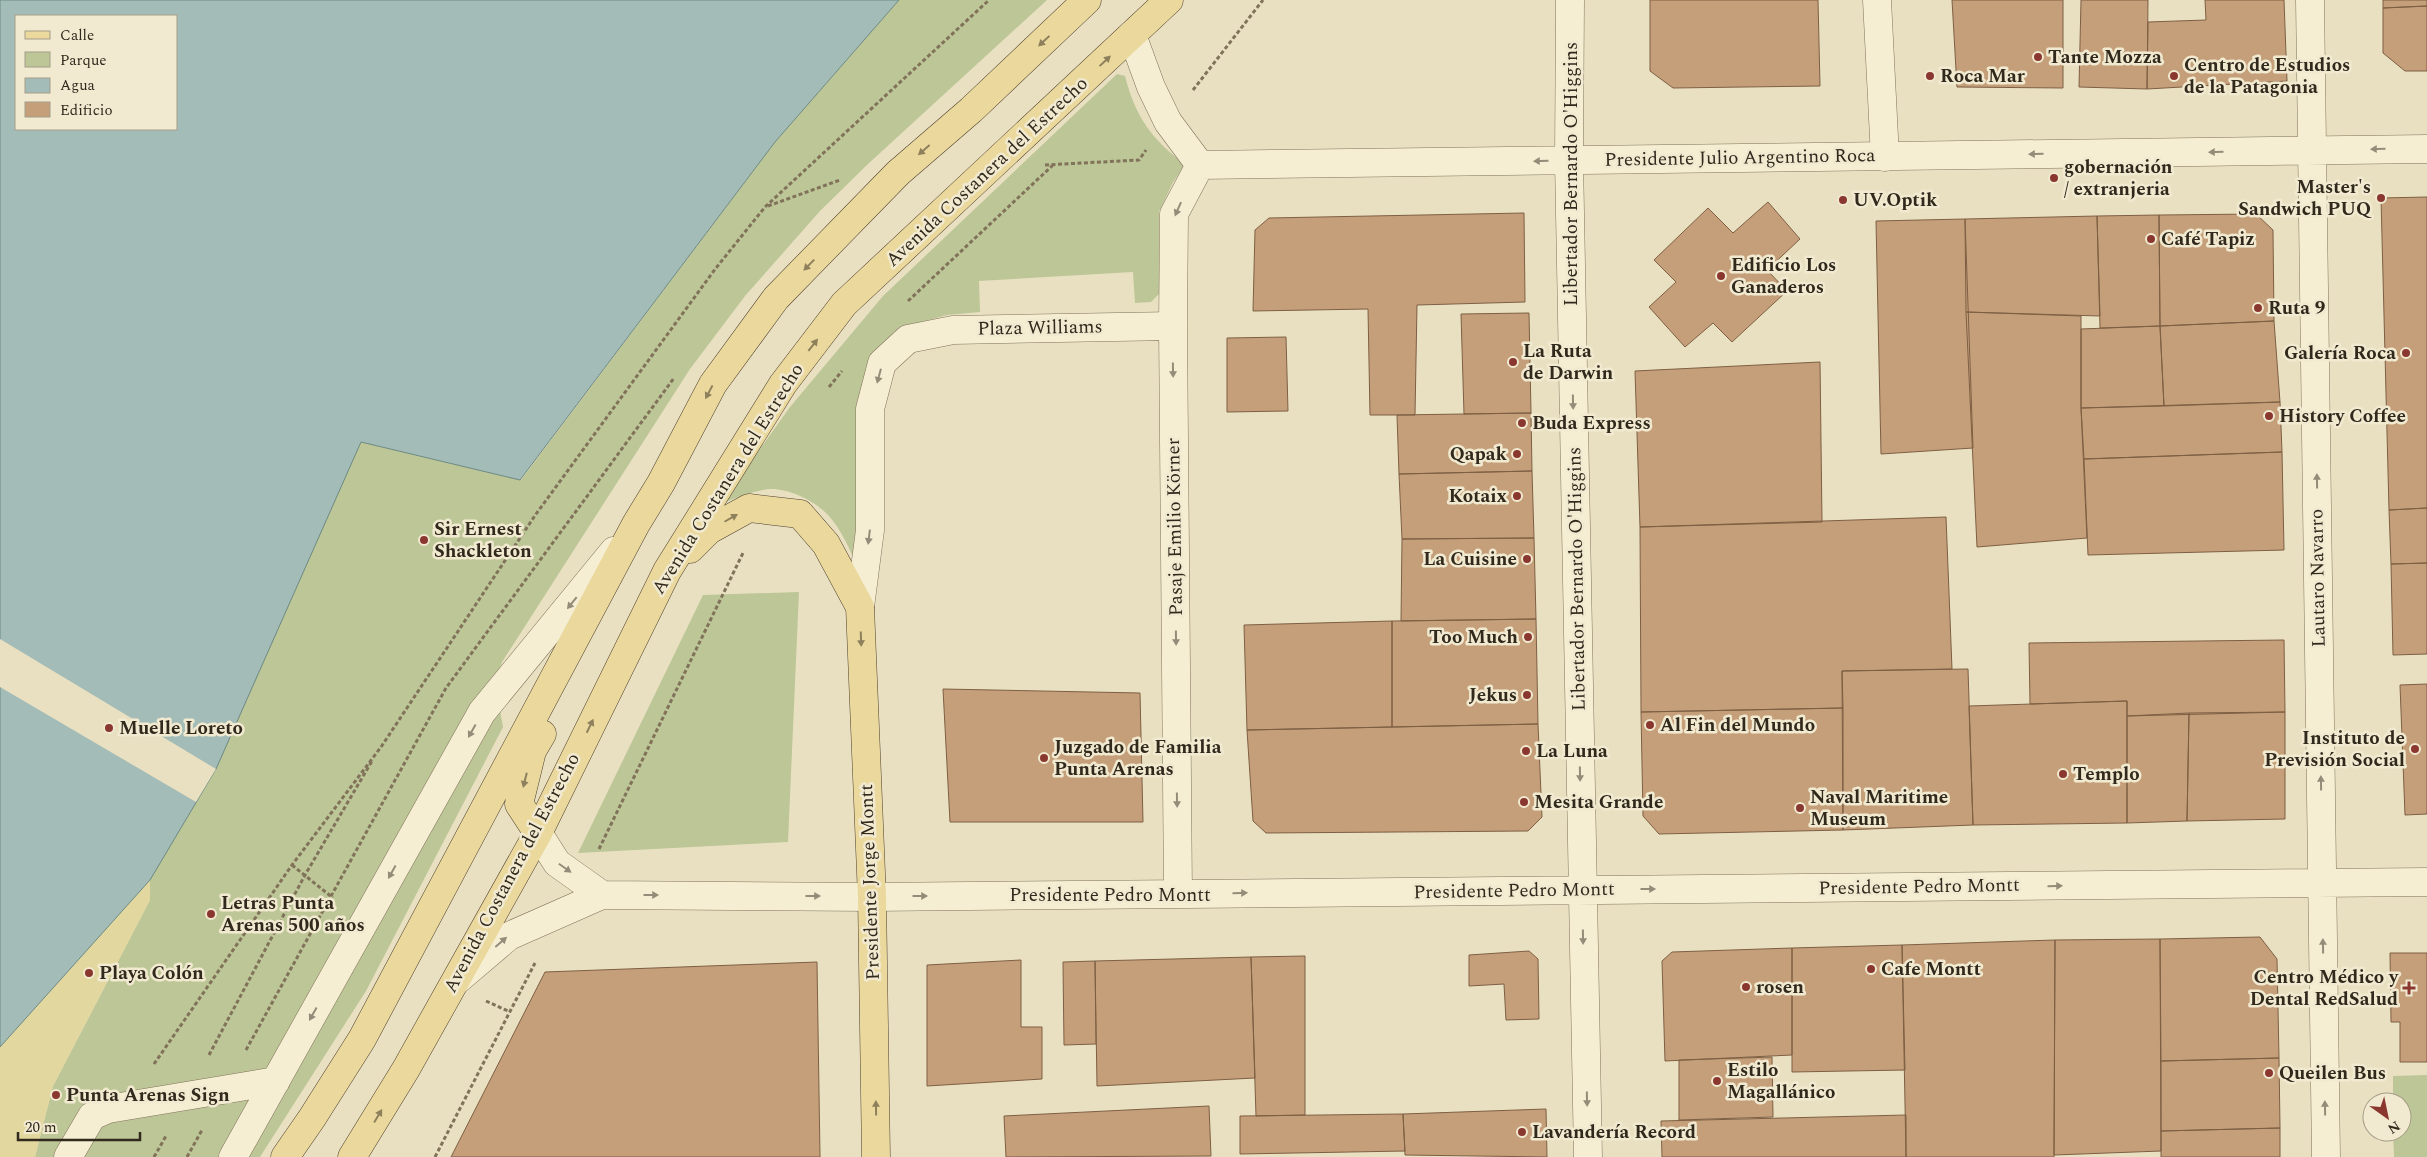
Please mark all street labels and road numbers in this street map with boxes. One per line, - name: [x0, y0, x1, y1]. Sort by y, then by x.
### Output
- street label: Libertador Bernardo O'Higgins: [1557, 42, 1586, 306]
- street label: Avenida Costanera del Estrecho: [879, 70, 1095, 274]
- street label: Presidente Julio Argentino Roca: [1604, 141, 1876, 175]
- street label: Plaza Williams: [977, 312, 1103, 344]
- street label: Avenida Costanera del Estrecho: [645, 358, 811, 600]
- street label: Pasaje Emilio Körner: [1159, 437, 1191, 616]
- street label: Libertador Bernardo O'Higgins: [1560, 447, 1594, 711]
- street label: Lautaro Navarro: [2302, 508, 2334, 648]
- street label: Avenida Costanera del Estrecho: [436, 748, 588, 998]
- street label: Presidente Jorge Montt: [852, 783, 888, 981]
- street label: Presidente Pedro Montt: [1818, 871, 2020, 903]
- street label: Presidente Pedro Montt: [1413, 875, 1615, 907]
- street label: Presidente Pedro Montt: [1009, 881, 1211, 910]

